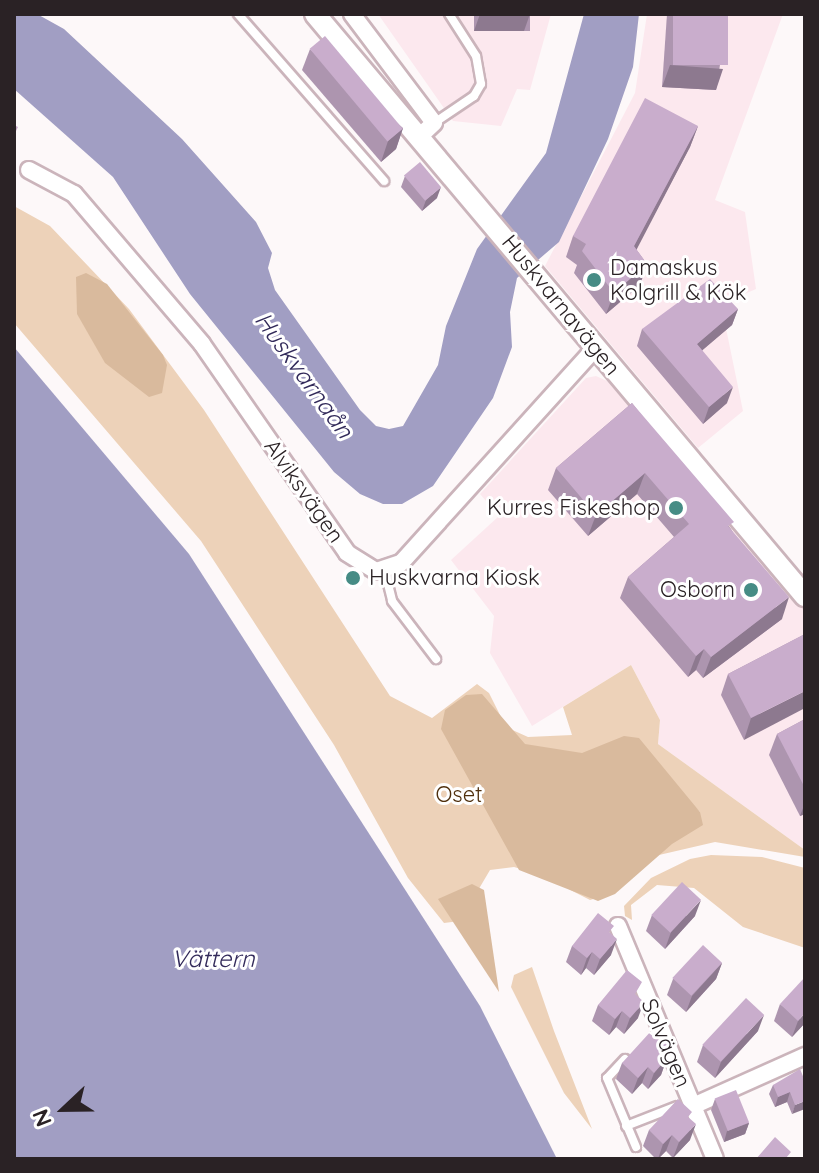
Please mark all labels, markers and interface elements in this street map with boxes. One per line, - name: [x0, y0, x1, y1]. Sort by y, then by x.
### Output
- street label: Huskvarnavägen: [496, 229, 626, 381]
- place label: Damaskus Kolgrill & Kök: [610, 254, 746, 306]
- marker: Damaskus Kolgrill & Kök: [585, 271, 603, 289]
- water label: Huskvarnaån: [249, 306, 359, 444]
- street label: Alviksvägen: [259, 434, 349, 548]
- place label: Kurres Fiskeshop: [487, 495, 660, 521]
- marker: Kurres Fiskeshop: [667, 499, 685, 517]
- place label: Huskvarna Kiosk: [369, 565, 540, 591]
- marker: Huskvarna Kiosk: [344, 569, 362, 587]
- place label: Osborn: [660, 577, 735, 603]
- marker: Osborn: [742, 581, 760, 599]
- park label: Oset: [435, 782, 483, 808]
- water label: Vättern: [171, 945, 255, 973]
- street label: Solvägen: [636, 995, 696, 1091]
- north arrow: [24, 1069, 104, 1149]
- text: N: [26, 1105, 58, 1131]

